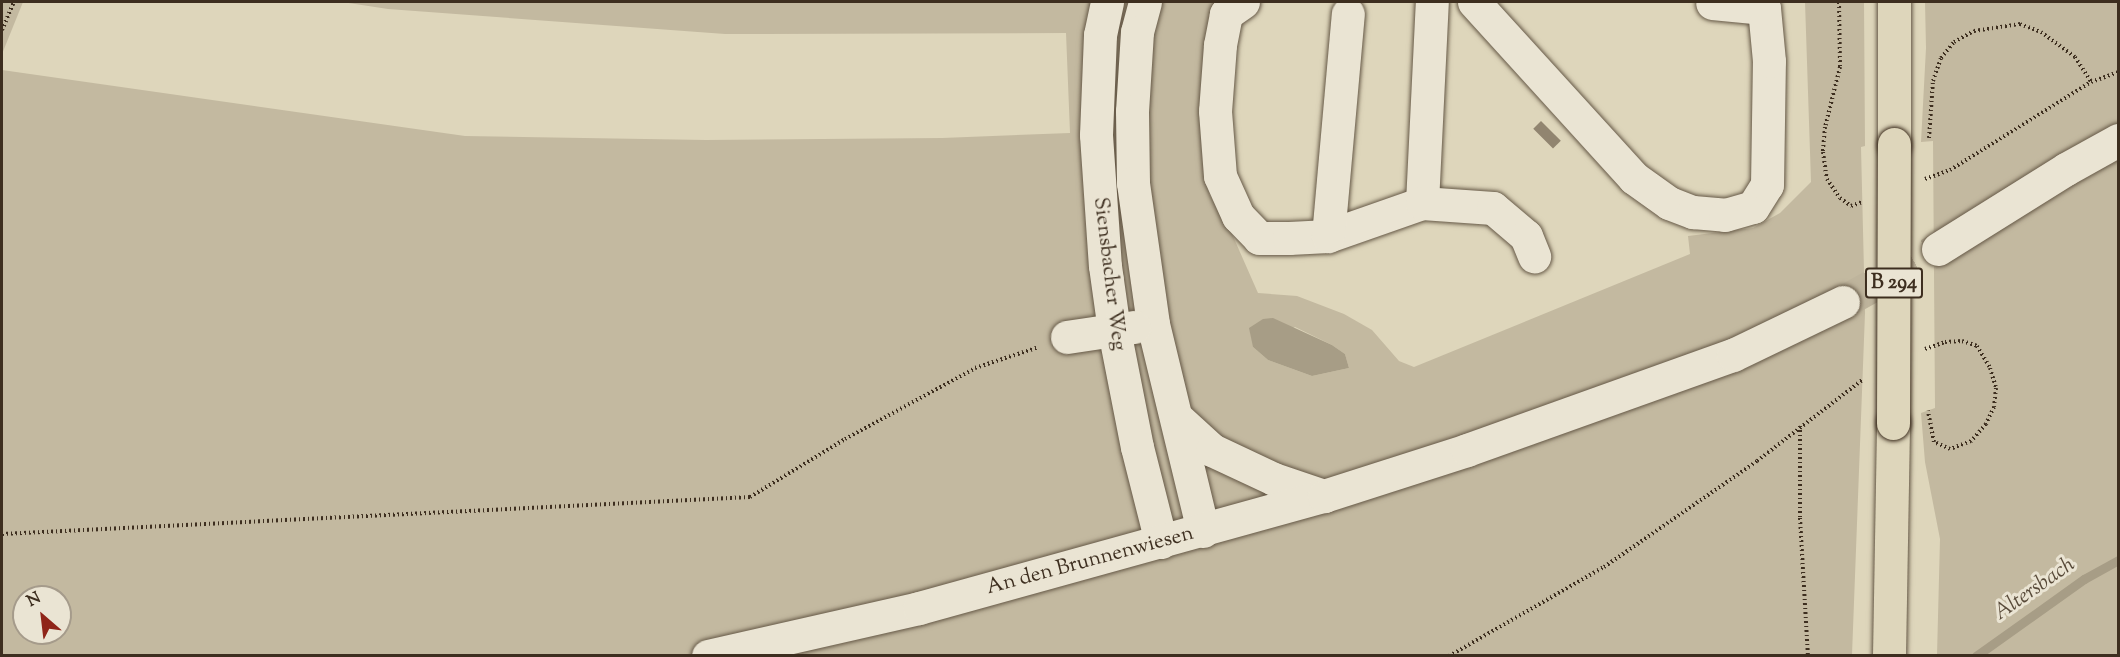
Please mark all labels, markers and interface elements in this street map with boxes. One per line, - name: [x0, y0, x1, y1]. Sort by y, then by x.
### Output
- street label: Siensbacher Weg: [1087, 196, 1131, 352]
- road number: B 294: [1864, 266, 1924, 300]
- street label: An den Brunnenwiesen: [984, 521, 1196, 601]
- water label: Altersbach: [1989, 552, 2081, 628]
- north arrow: [12, 585, 72, 645]
- text: N: [23, 587, 45, 614]

